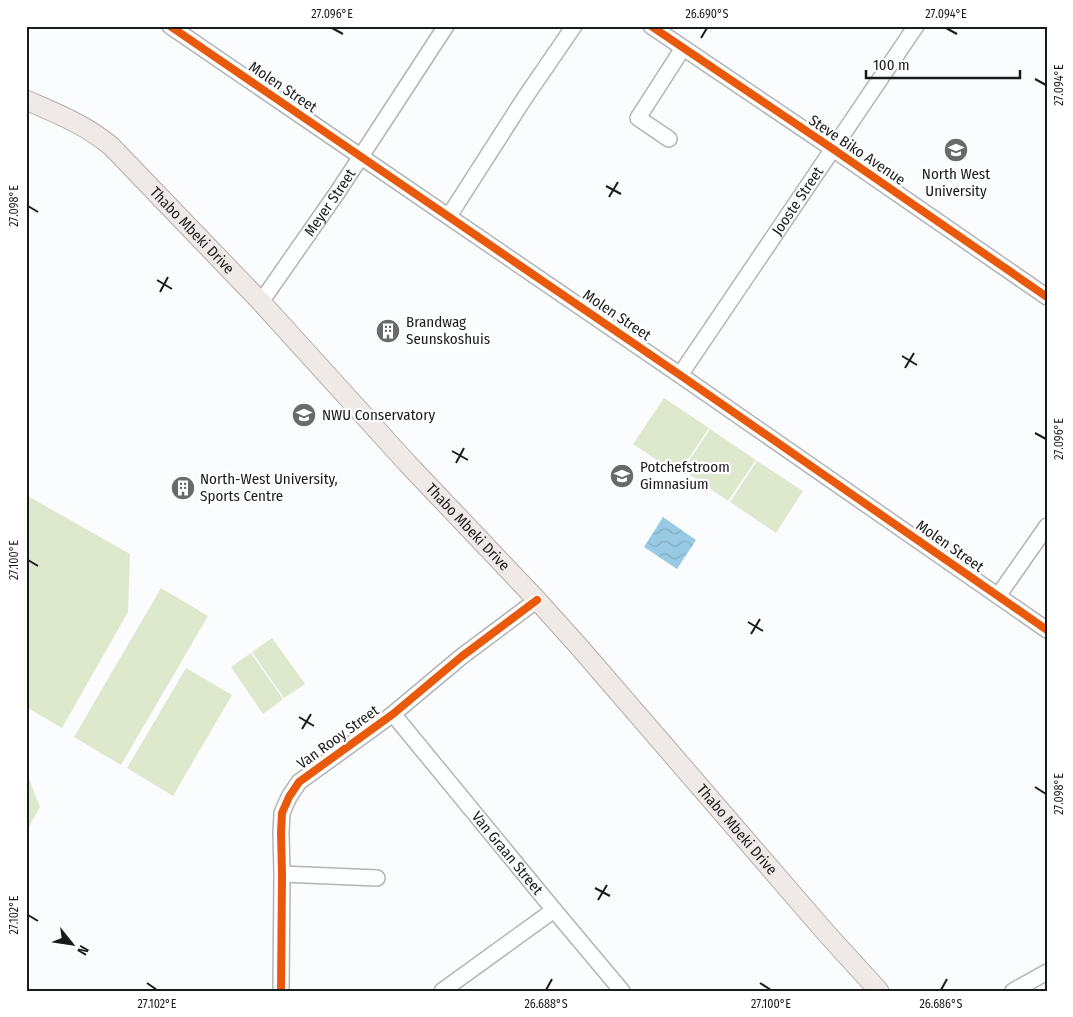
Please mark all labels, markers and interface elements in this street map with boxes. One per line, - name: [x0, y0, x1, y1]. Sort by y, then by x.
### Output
- text: 27.096°E: [311, 7, 353, 21]
- text: 26.690°S: [685, 7, 729, 21]
- text: 27.094°E: [925, 7, 967, 21]
- scale bar: [866, 48, 1019, 80]
- text: 100 m: [873, 56, 910, 74]
- street label: Molen Street: [246, 58, 321, 116]
- text: 27.094°E: [1052, 64, 1066, 106]
- street label: Steve Biko Avenue: [805, 111, 909, 189]
- school or university icon: North West University: [943, 137, 969, 163]
- street label: Jooste Street: [768, 163, 827, 239]
- street label: Meyer Street: [301, 165, 359, 240]
- place label: North West University: [922, 165, 990, 200]
- street label: Thabo Mbeki Drive: [146, 183, 238, 278]
- text: 27.098°E: [7, 185, 21, 227]
- street label: Molen Street: [580, 286, 655, 344]
- place label: Brandwag Seunskoshuis: [406, 313, 490, 348]
- building icon: Brandwag Seunskoshuis: [375, 318, 401, 344]
- school or university icon: NWU Conservatory: [291, 402, 317, 428]
- place label: NWU Conservatory: [322, 406, 435, 424]
- text: 27.096°E: [1052, 418, 1066, 460]
- place label: Potchefstroom Gimnasium: [640, 458, 730, 493]
- school or university icon: Potchefstroom Gimnasium: [609, 463, 635, 489]
- place label: North-West University, Sports Centre: [200, 470, 338, 505]
- building icon: North-West University, Sports Centre: [170, 475, 196, 501]
- street label: Thabo Mbeki Drive: [422, 480, 513, 574]
- street label: Molen Street: [913, 516, 987, 576]
- text: 27.100°E: [7, 540, 21, 580]
- street label: Van Rooy Street: [294, 701, 382, 773]
- text: 27.098°E: [1052, 773, 1066, 815]
- street label: Thabo Mbeki Drive: [693, 781, 781, 879]
- street label: Van Graan Street: [468, 808, 547, 898]
- text: 27.102°E: [7, 895, 21, 934]
- north arrow: [48, 920, 98, 970]
- text: N: [73, 942, 92, 958]
- text: 27.102°E: [138, 997, 177, 1011]
- text: 26.688°S: [524, 997, 568, 1011]
- text: 27.100°E: [751, 997, 791, 1011]
- text: 26.686°S: [919, 997, 963, 1011]

